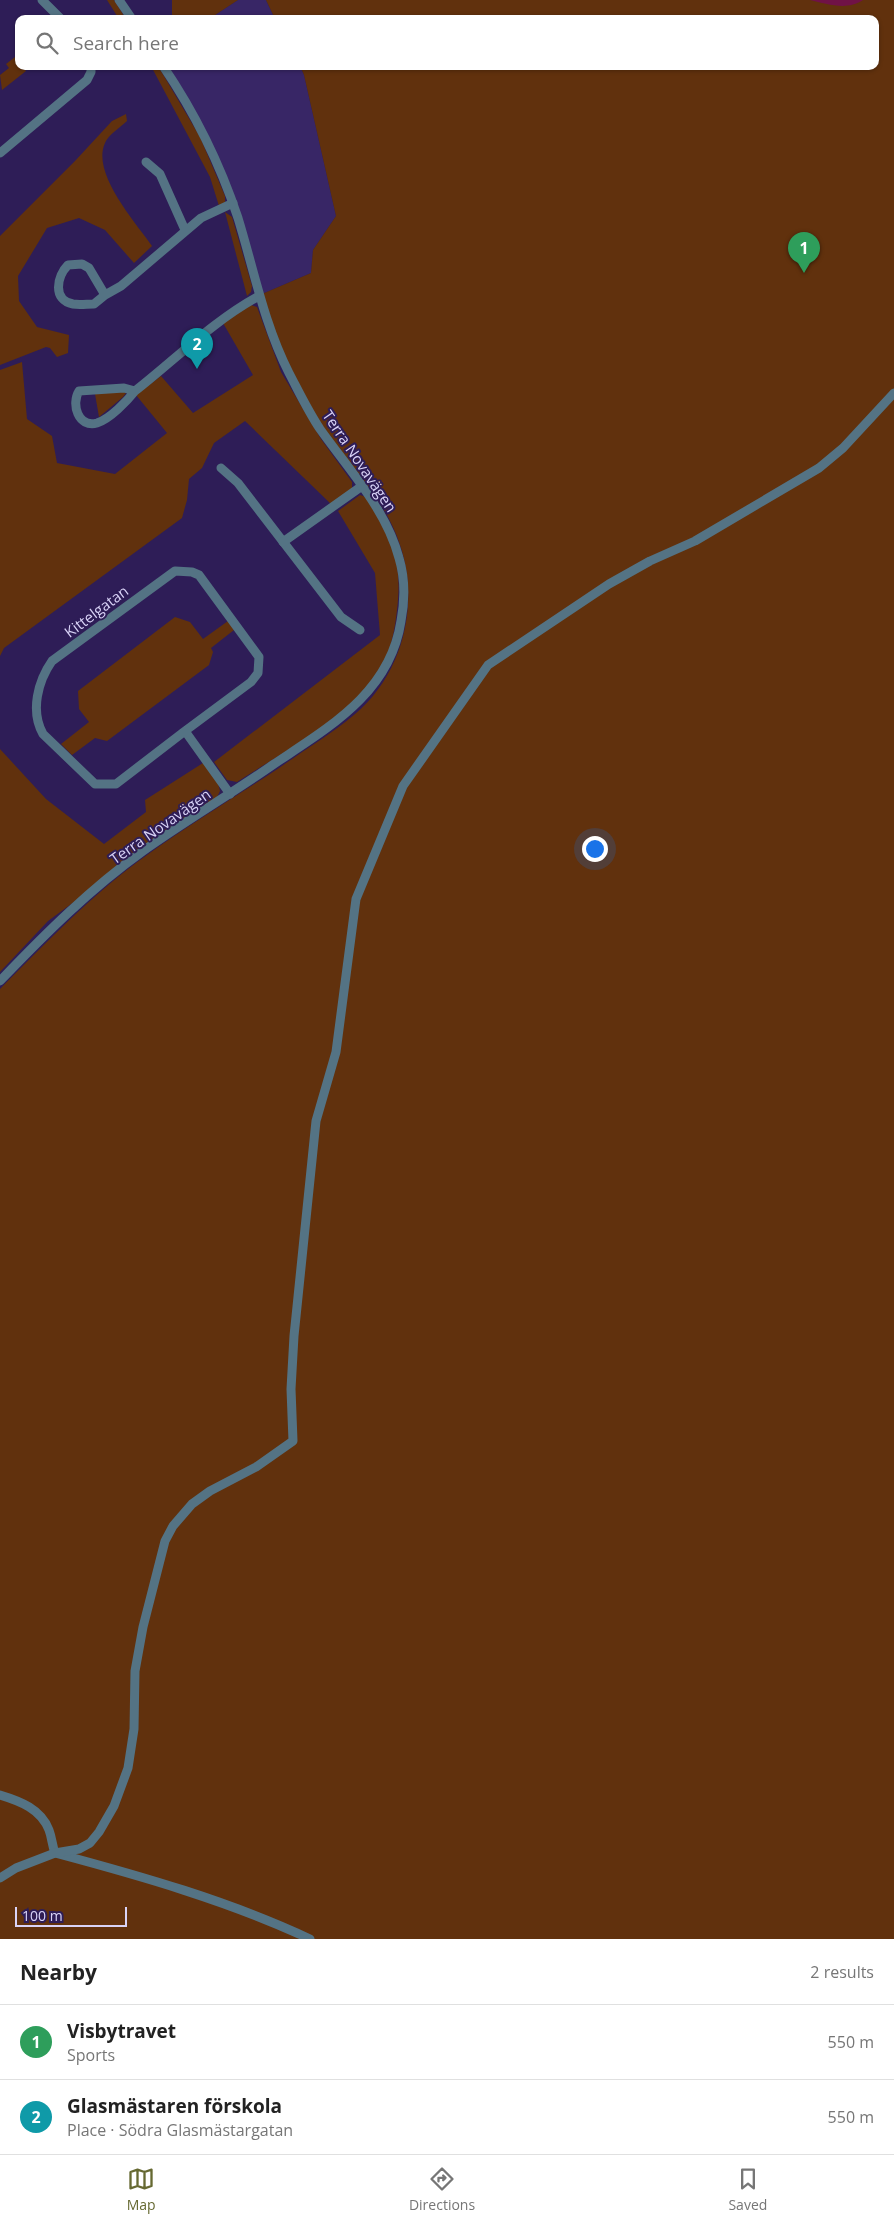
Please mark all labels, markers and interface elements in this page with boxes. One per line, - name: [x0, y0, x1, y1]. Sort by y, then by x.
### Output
- search box: [15, 15, 879, 70]
- icon: search: [33, 29, 61, 57]
- text: Search here: [73, 30, 179, 56]
- pin: 1: [788, 232, 820, 273]
- pin: 2: [181, 328, 213, 369]
- street label: Terra Novavägen: [318, 406, 402, 516]
- street label: Kittelgatan: [60, 580, 132, 642]
- street label: Terra Novavägen: [106, 784, 214, 868]
- your location: [582, 836, 608, 862]
- scale bar: [15, 1904, 128, 1927]
- text: 100 m: [22, 1906, 63, 1925]
- text: Nearby: [20, 1958, 97, 1986]
- text: 2 results: [810, 1961, 874, 1983]
- text: Visbytravet: [67, 2018, 176, 2044]
- text: 1: [31, 2031, 41, 2053]
- text: 550 m: [828, 2031, 874, 2053]
- text: Sports: [67, 2044, 115, 2066]
- text: Glasmästaren förskola: [67, 2093, 282, 2119]
- text: 2: [31, 2106, 41, 2128]
- text: 550 m: [828, 2106, 874, 2128]
- text: Place · Södra Glasmästargatan: [67, 2119, 293, 2141]
- tab: Map: [127, 2165, 156, 2214]
- tab: Directions: [409, 2165, 475, 2214]
- tab: Saved: [728, 2165, 767, 2214]

